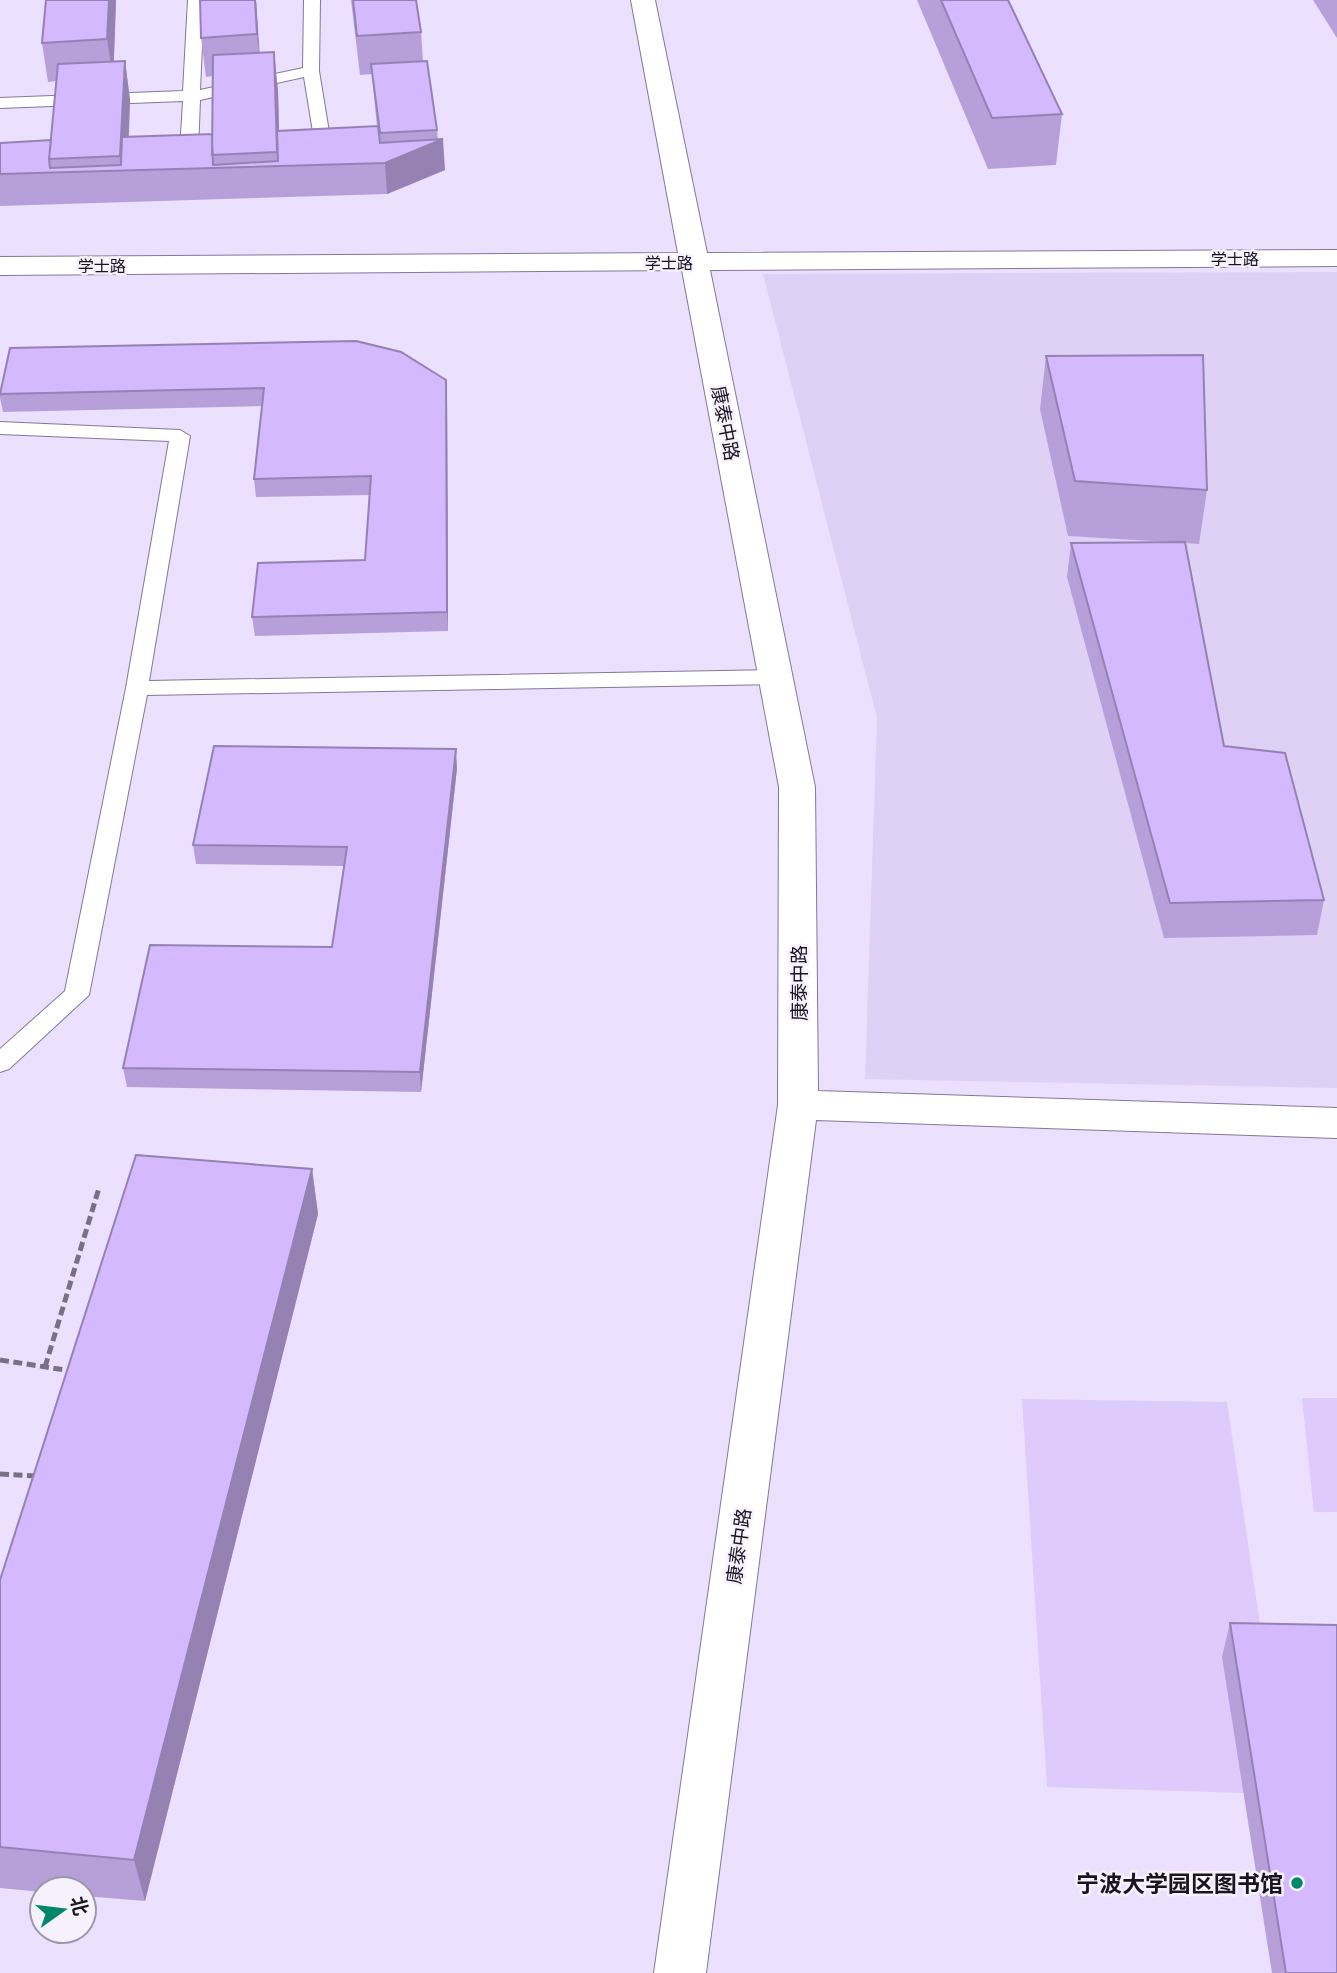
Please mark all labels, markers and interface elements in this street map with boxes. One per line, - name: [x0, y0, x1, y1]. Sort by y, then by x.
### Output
- street label: 学士路: [1211, 249, 1259, 269]
- street label: 学士路: [645, 253, 693, 273]
- street label: 学士路: [78, 256, 126, 276]
- street label: 康泰中路: [707, 383, 745, 463]
- street label: 康泰中路: [787, 945, 810, 1021]
- street label: 康泰中路: [721, 1507, 755, 1585]
- place label: 宁波大学园区图书馆: [1076, 1869, 1283, 1897]
- north arrow: [28, 1875, 98, 1945]
- marker: 宁波大学园区图书馆: [1289, 1875, 1305, 1891]
- text: 北: [67, 1894, 93, 1918]

